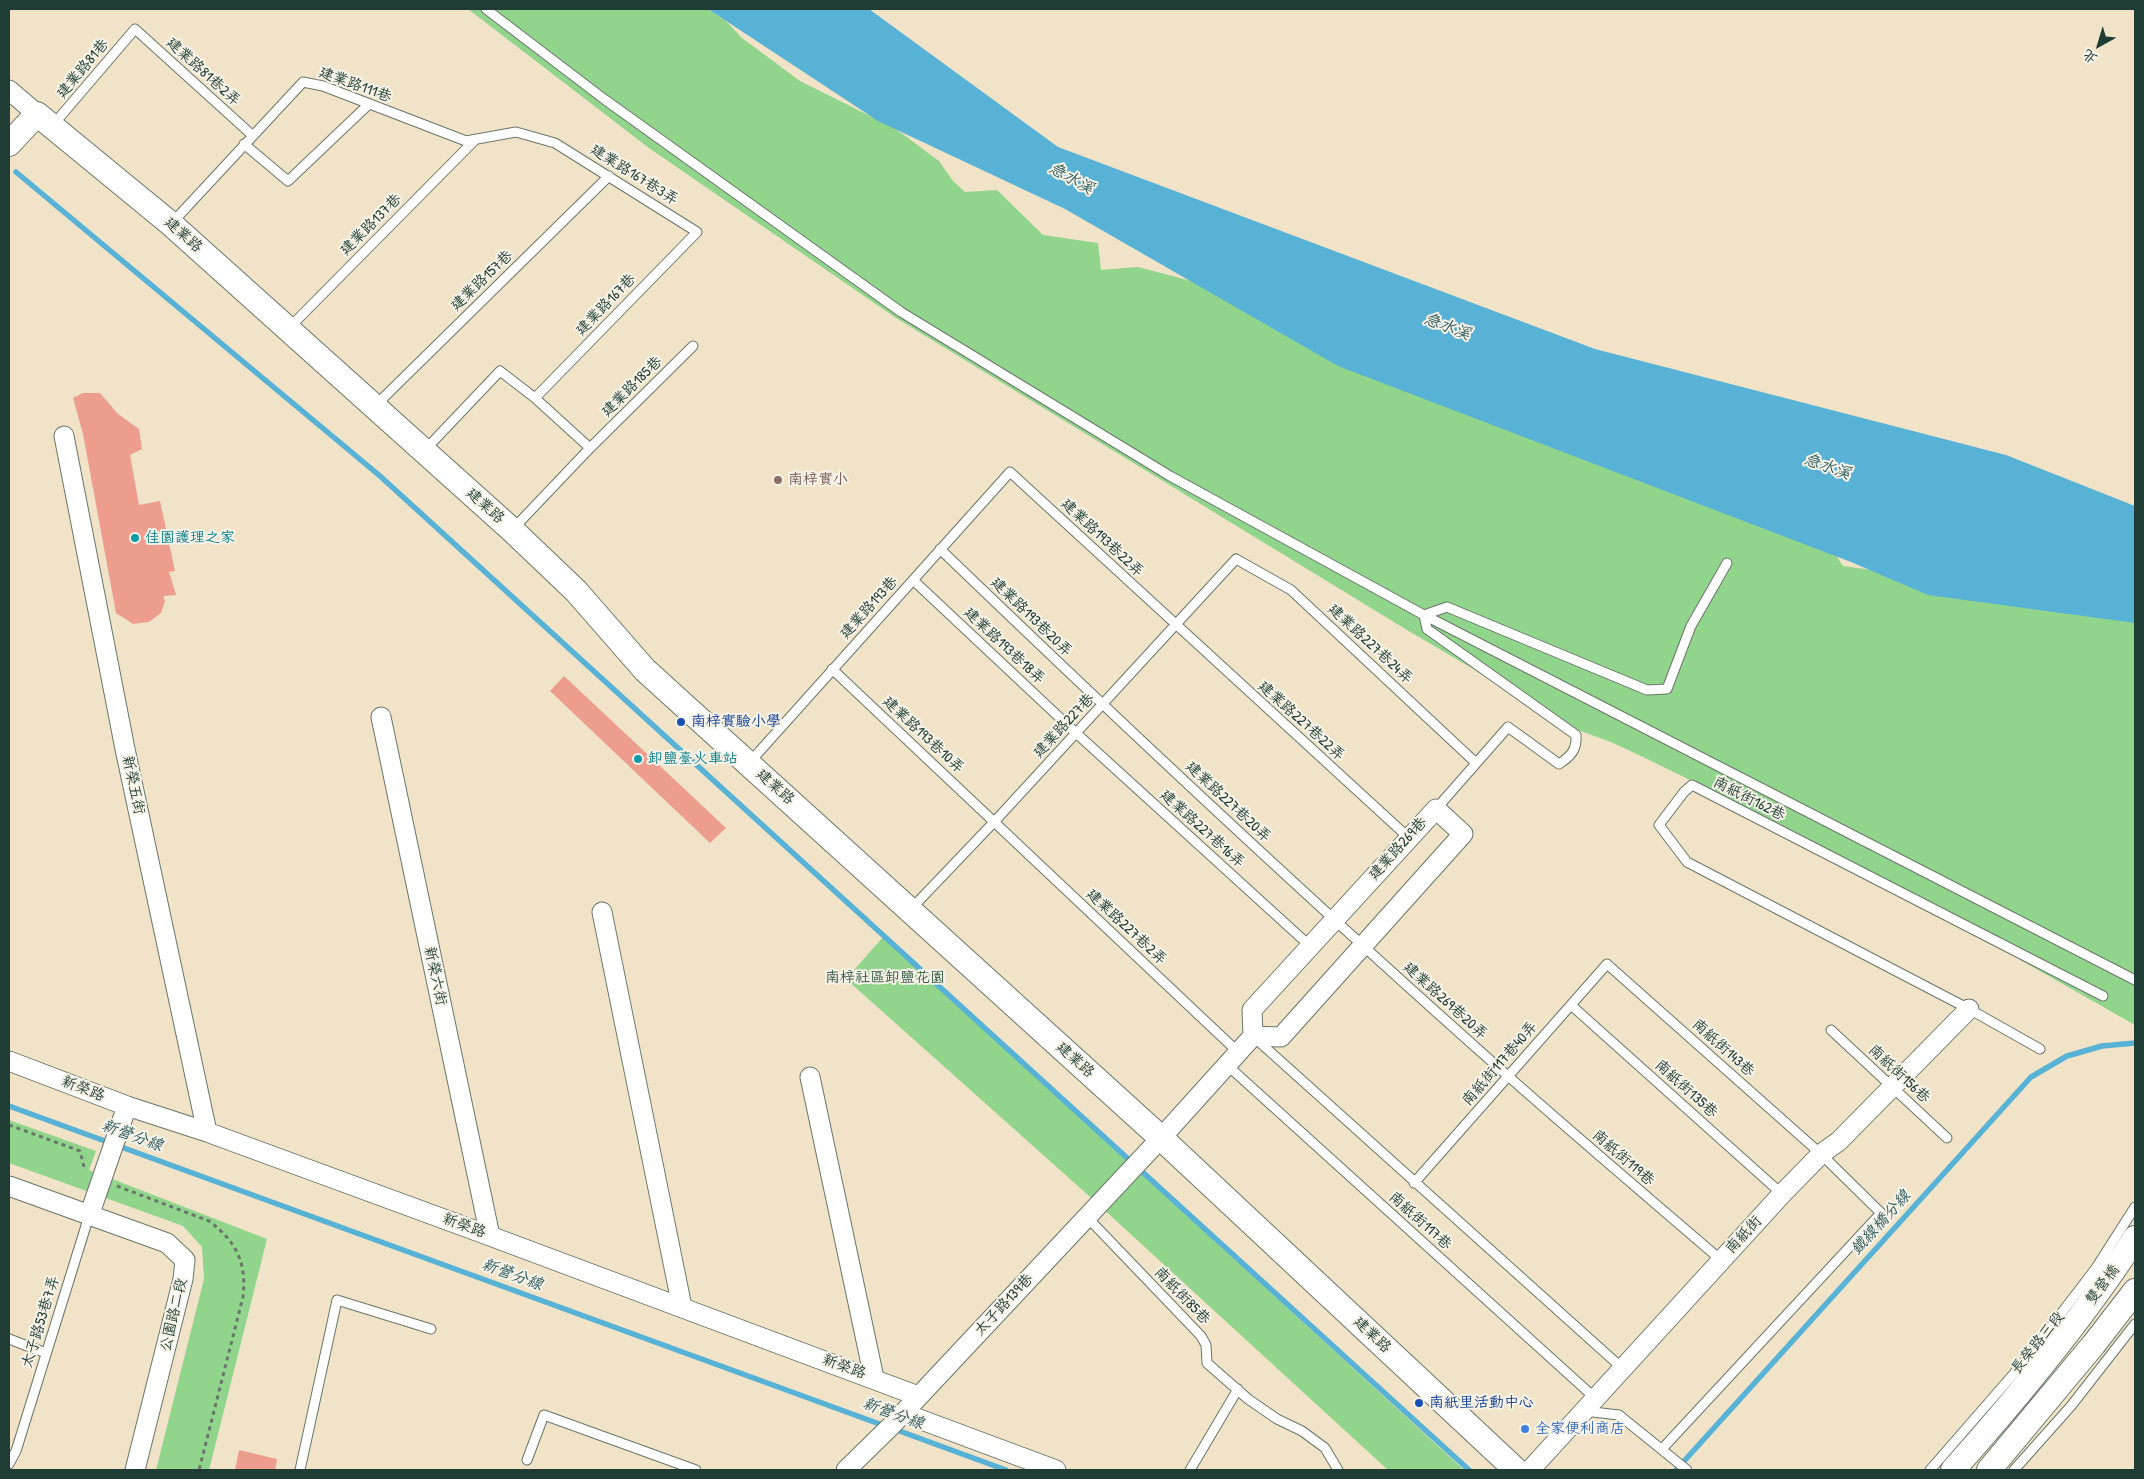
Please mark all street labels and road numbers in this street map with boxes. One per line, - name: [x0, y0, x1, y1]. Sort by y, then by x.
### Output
- street label: 建業路81巷2弄: [162, 34, 244, 110]
- street label: 建業路81巷: [53, 36, 113, 102]
- street label: 建業路111巷: [316, 63, 394, 107]
- street label: 建業路167巷3弄: [587, 141, 681, 209]
- street label: 建業路137巷: [336, 190, 406, 260]
- street label: 建業路: [160, 213, 206, 257]
- street label: 建業路157巷: [447, 247, 517, 315]
- street label: 建業路167巷: [572, 270, 640, 340]
- street label: 建業路185巷: [598, 353, 666, 421]
- street label: 建業路: [462, 484, 508, 528]
- street label: 建業路193巷22弄: [1057, 495, 1147, 581]
- street label: 建業路193巷: [836, 573, 902, 643]
- street label: 建業路193巷20弄: [986, 574, 1076, 660]
- street label: 建業路227巷24弄: [1324, 600, 1416, 688]
- street label: 建業路193巷18弄: [960, 604, 1048, 688]
- street label: 建業路227巷22弄: [1254, 677, 1348, 765]
- street label: 建業路227巷: [1030, 690, 1098, 762]
- street label: 建業路193巷10弄: [879, 693, 967, 777]
- street label: 新榮五街: [118, 754, 148, 816]
- street label: 建業路227巷20弄: [1182, 758, 1274, 846]
- street label: 建業路: [752, 765, 798, 809]
- street label: 南紙街162巷: [1710, 773, 1788, 825]
- street label: 建業路227巷16弄: [1156, 786, 1248, 872]
- street label: 建業路269巷: [1365, 814, 1431, 884]
- street label: 建業路227巷2弄: [1082, 885, 1170, 969]
- street label: 新榮六街: [420, 945, 450, 1007]
- street label: 建業路269巷20弄: [1399, 958, 1491, 1044]
- street label: 南紙街143巷: [1688, 1015, 1758, 1081]
- street label: 南紙街117巷40弄: [1459, 1018, 1541, 1110]
- street label: 建業路: [1052, 1038, 1098, 1082]
- street label: 南紙街156巷: [1864, 1041, 1934, 1107]
- street label: 南紙街135巷: [1651, 1056, 1721, 1122]
- street label: 新榮路: [59, 1073, 107, 1105]
- street label: 南紙街119巷: [1588, 1126, 1658, 1190]
- street label: 南紙街117巷: [1385, 1188, 1455, 1254]
- street label: 新榮路: [440, 1210, 488, 1242]
- street label: 南紙街: [1722, 1212, 1766, 1258]
- street label: 雙營橋: [2082, 1262, 2124, 1308]
- street label: 南紙街85巷: [1150, 1264, 1214, 1328]
- street label: 太子路139巷: [971, 1270, 1037, 1340]
- street label: 太子路53巷7弄: [18, 1274, 64, 1370]
- street label: 公園路二段: [157, 1276, 191, 1354]
- street label: 長榮路三段: [2007, 1308, 2069, 1378]
- street label: 建業路: [1349, 1313, 1395, 1357]
- street label: 新榮路: [820, 1351, 868, 1383]

